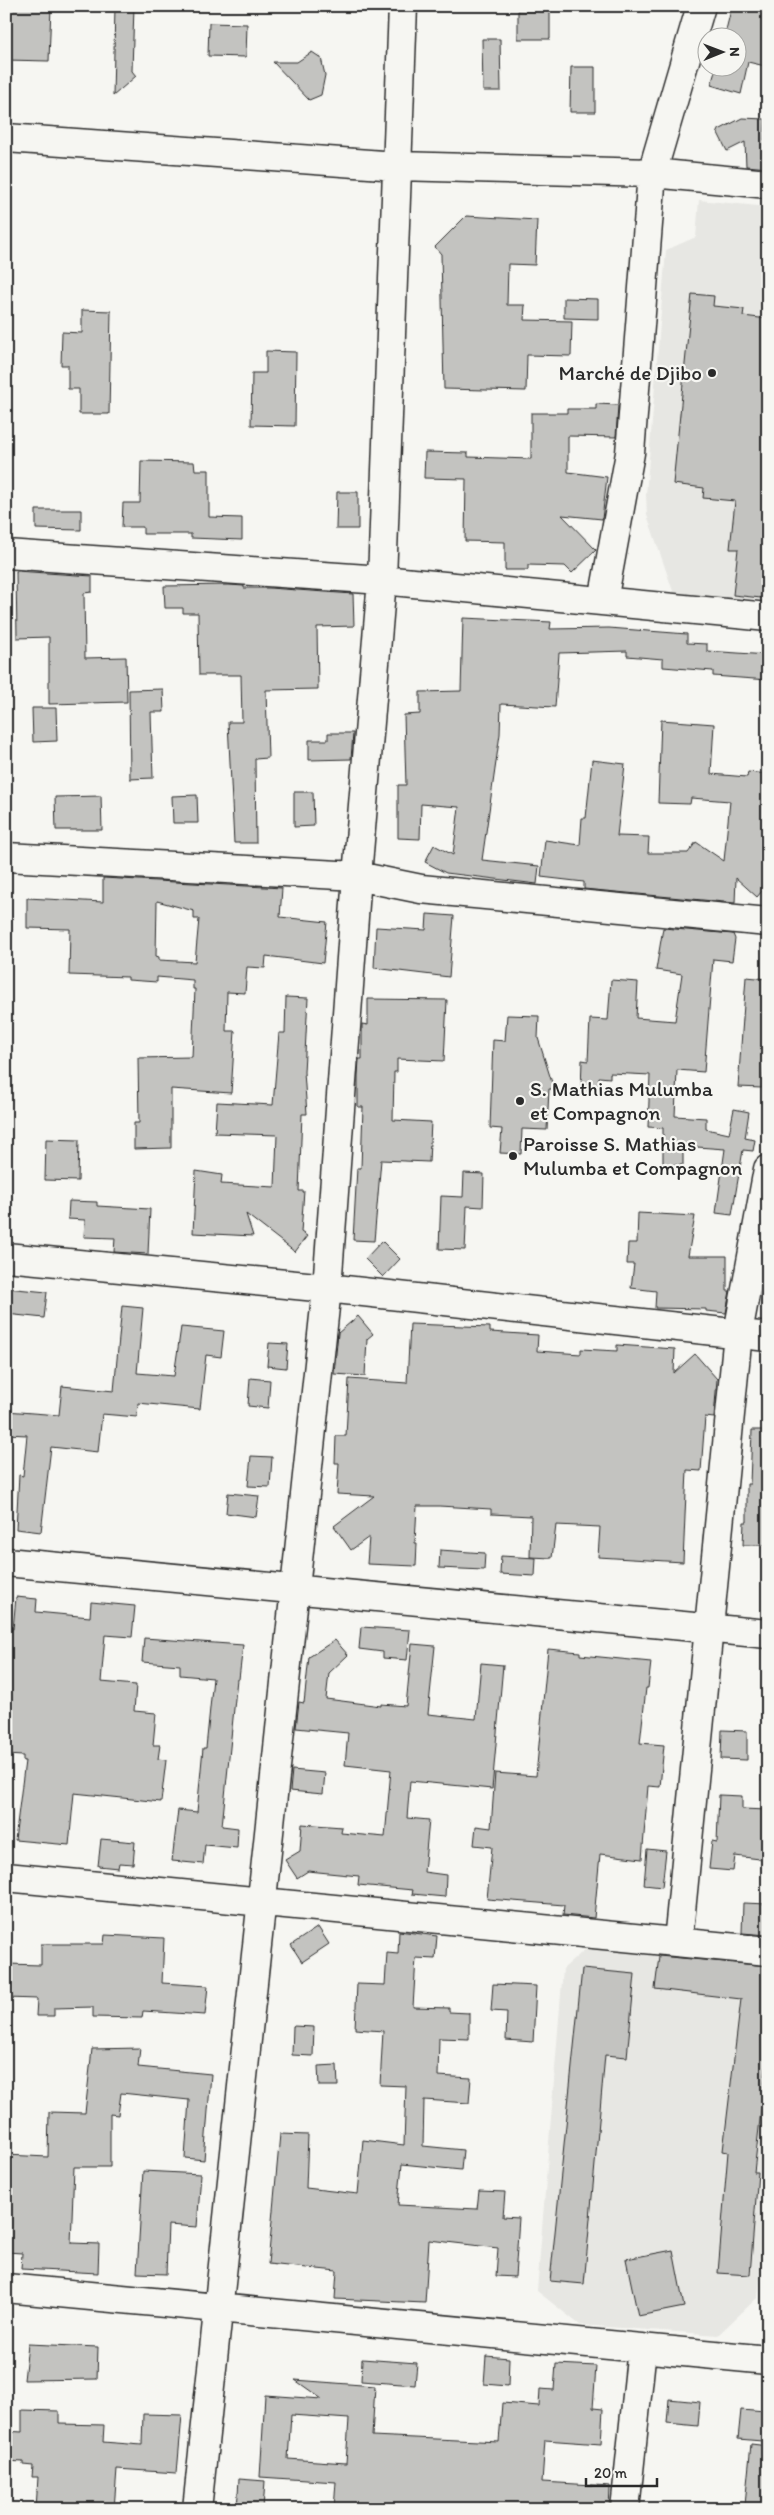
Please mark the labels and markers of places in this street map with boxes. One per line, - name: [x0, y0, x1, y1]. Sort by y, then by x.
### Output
- place label: Marché de Djibo: [558, 360, 702, 385]
- marker: Marché de Djibo: [706, 367, 718, 379]
- place label: S. Mathias Mulumba et Compagnon: [530, 1076, 713, 1125]
- marker: S. Mathias Mulumba et Compagnon: [514, 1095, 526, 1107]
- place label: Paroisse S. Mathias Mulumba et Compagnon: [523, 1131, 742, 1180]
- marker: Paroisse S. Mathias Mulumba et Compagnon: [507, 1150, 519, 1162]

